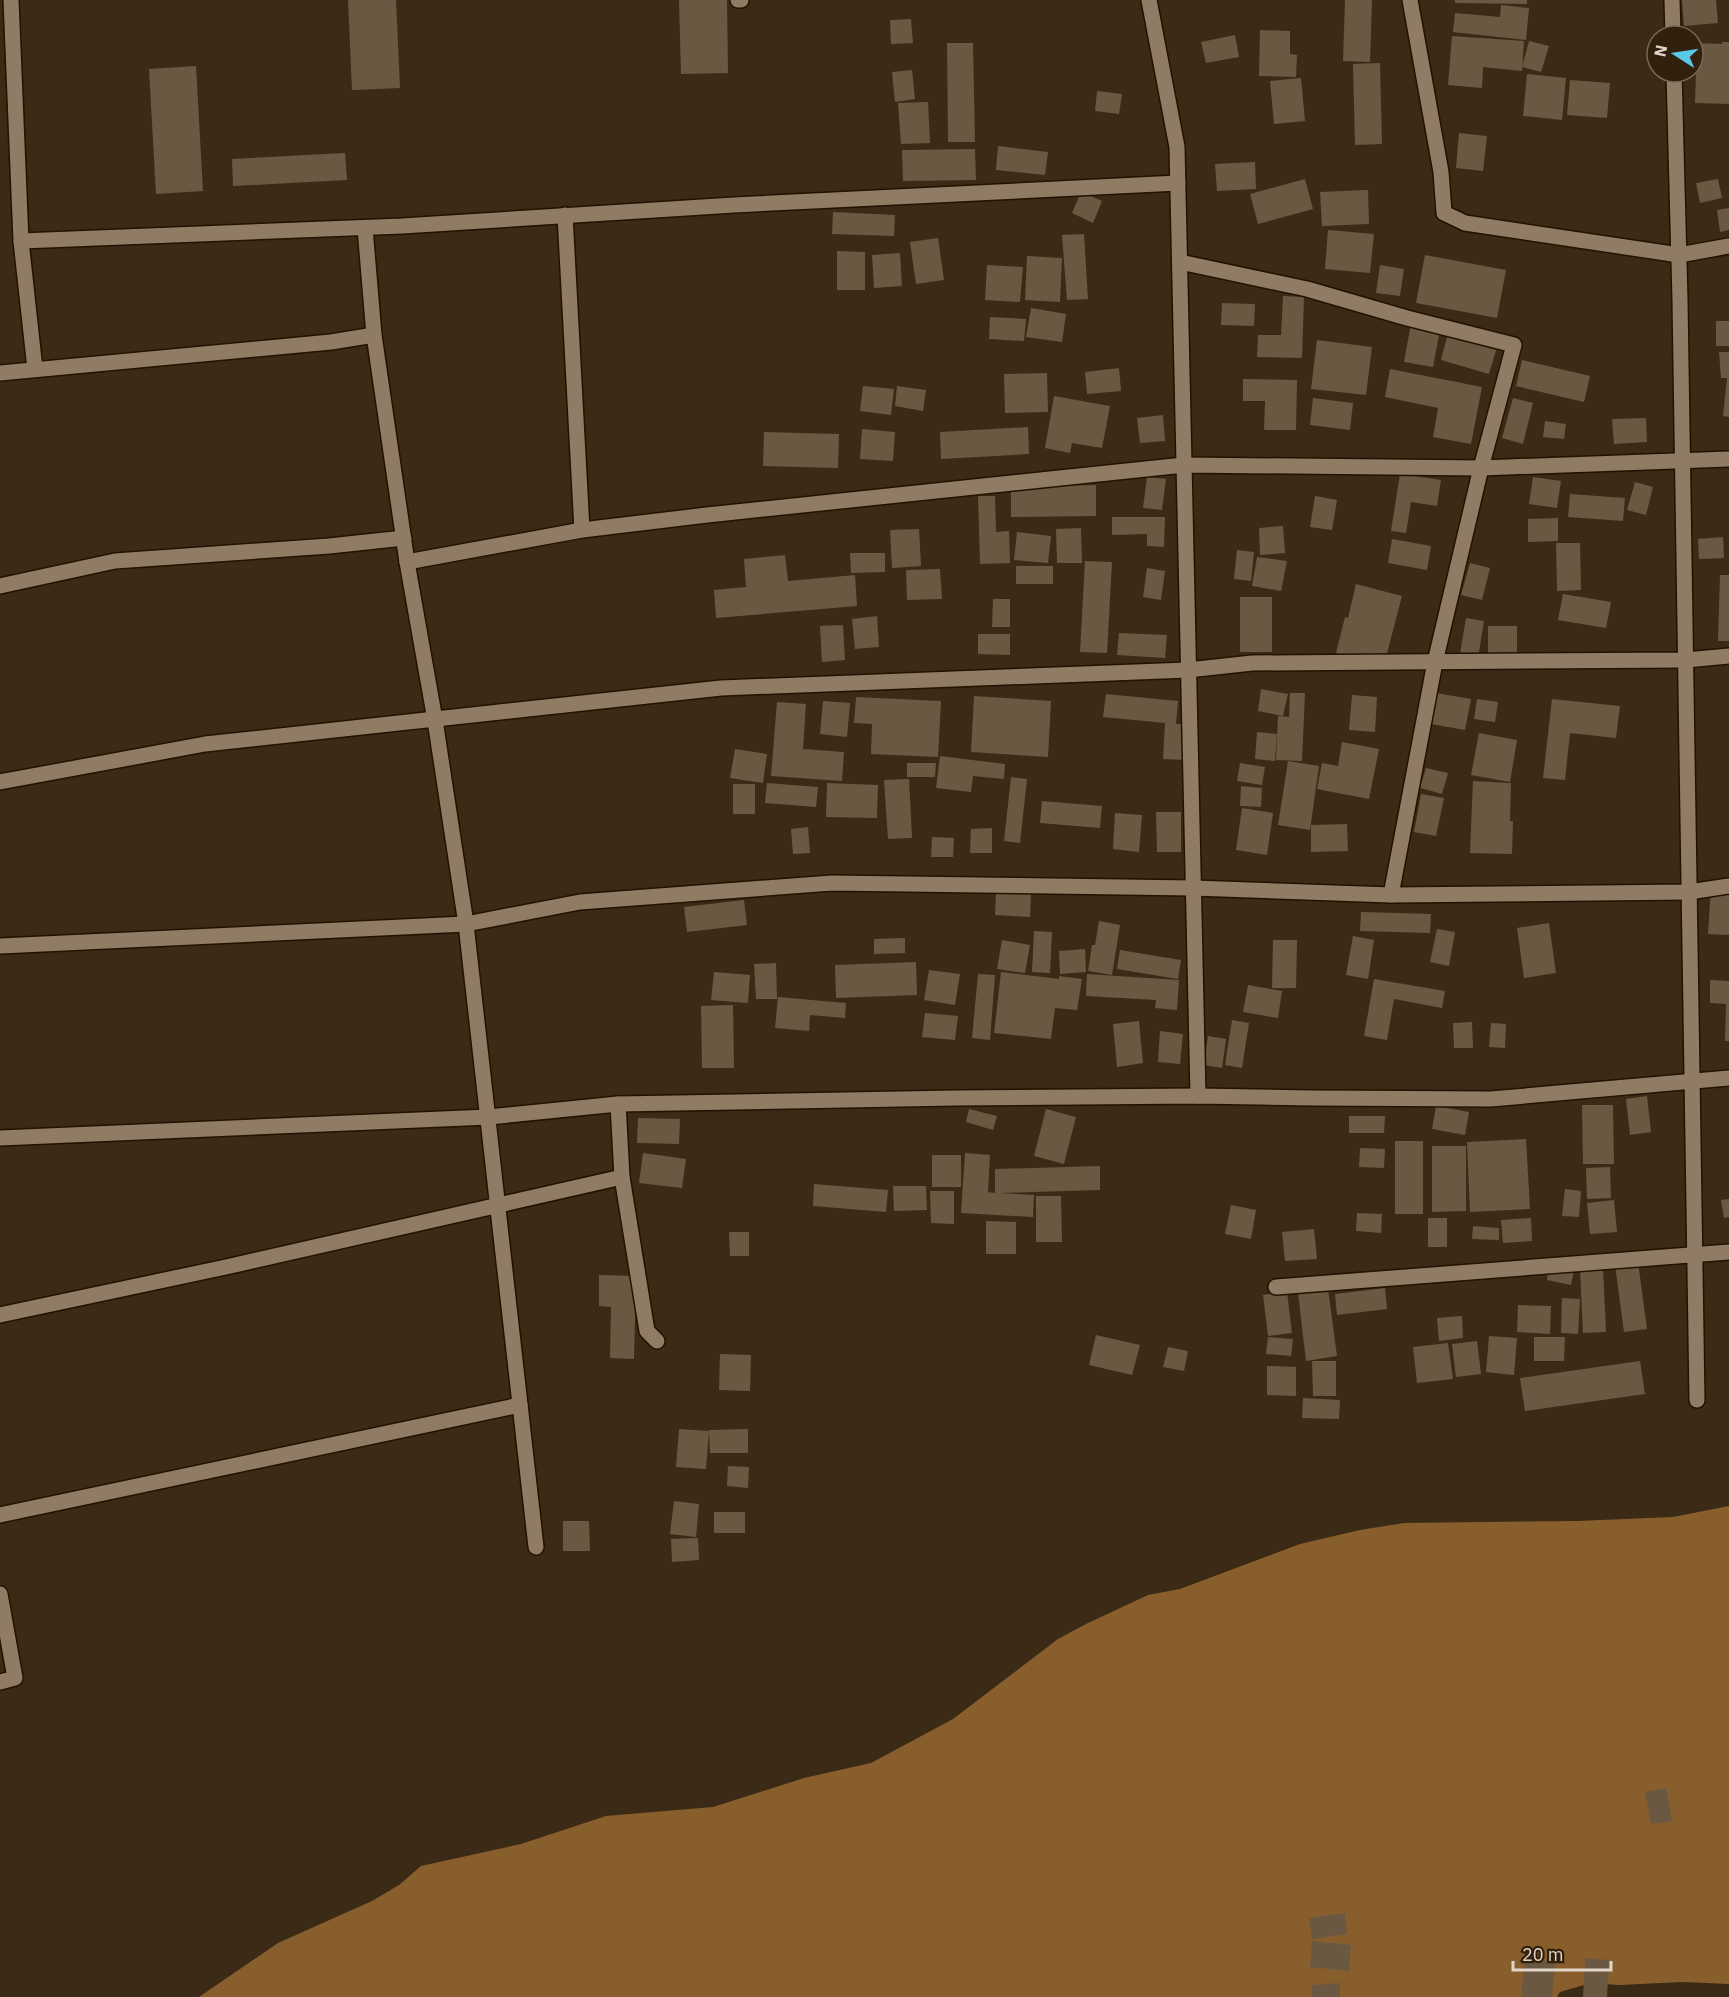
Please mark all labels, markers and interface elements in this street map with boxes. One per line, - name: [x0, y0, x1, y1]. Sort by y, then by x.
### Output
- north arrow: [1645, 24, 1705, 84]
- text: N: [1649, 43, 1671, 59]
- scale bar: [1513, 1934, 1610, 1972]
- text: 20 m: [1522, 1943, 1564, 1966]

